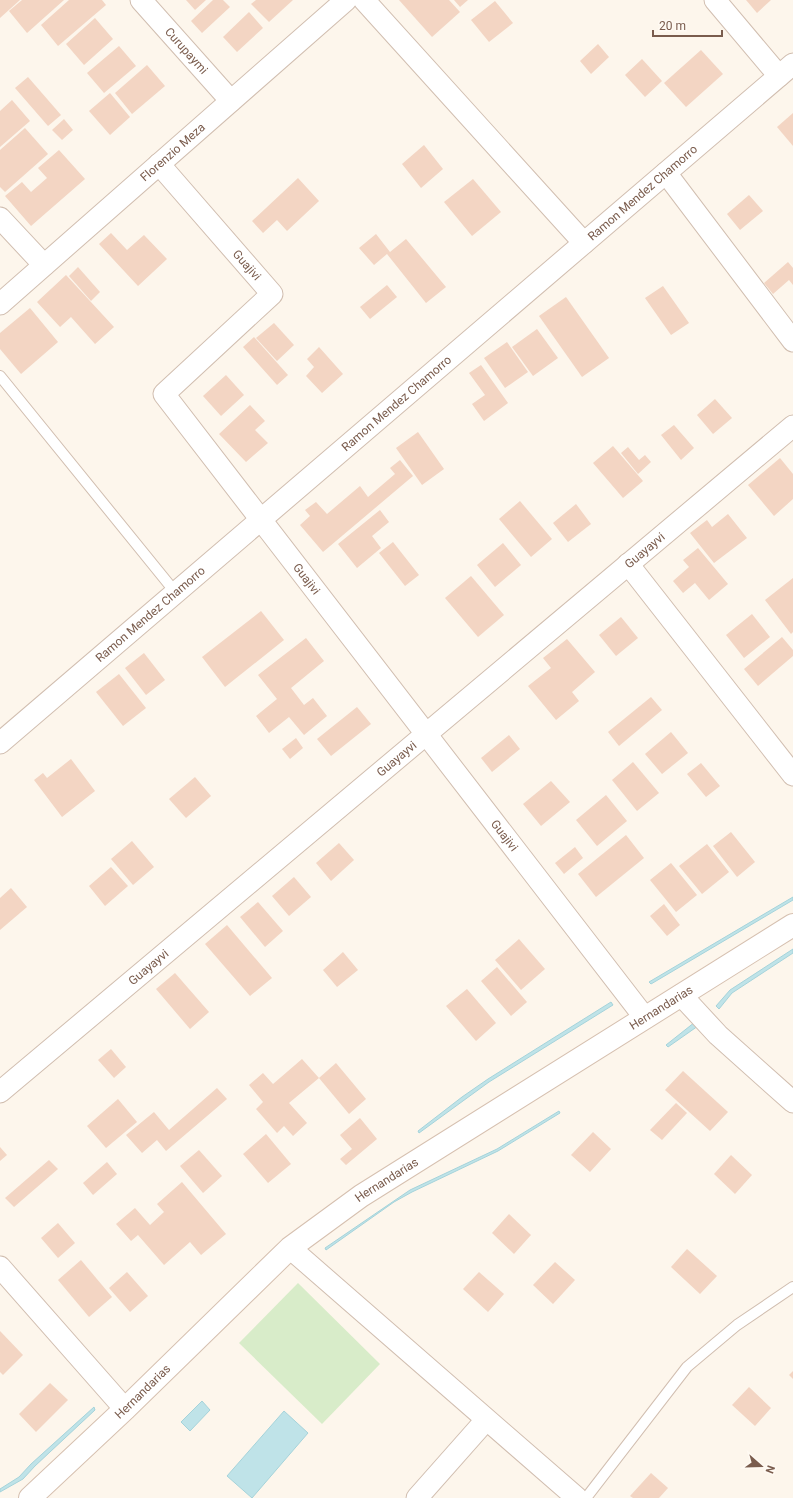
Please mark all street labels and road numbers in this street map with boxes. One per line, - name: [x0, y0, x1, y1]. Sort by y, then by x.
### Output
- street label: Curupaymi: [162, 25, 211, 77]
- street label: Florenzio Meza: [138, 120, 208, 184]
- street label: Ramon Mendez Chamorro: [585, 142, 700, 244]
- street label: Guajivi: [230, 247, 264, 283]
- street label: Ramon Mendez Chamorro: [339, 353, 454, 454]
- street label: Guayayvi: [622, 530, 668, 571]
- street label: Guajivi: [290, 561, 323, 598]
- street label: Ramon Mendez Chamorro: [93, 563, 208, 665]
- street label: Guayayvi: [374, 738, 420, 780]
- street label: Guajivi: [488, 817, 521, 854]
- street label: Guayayvi: [126, 946, 171, 988]
- street label: Hernandarias: [627, 983, 695, 1033]
- street label: Hernandarias: [352, 1155, 421, 1205]
- street label: Hernandarias: [112, 1362, 173, 1422]

